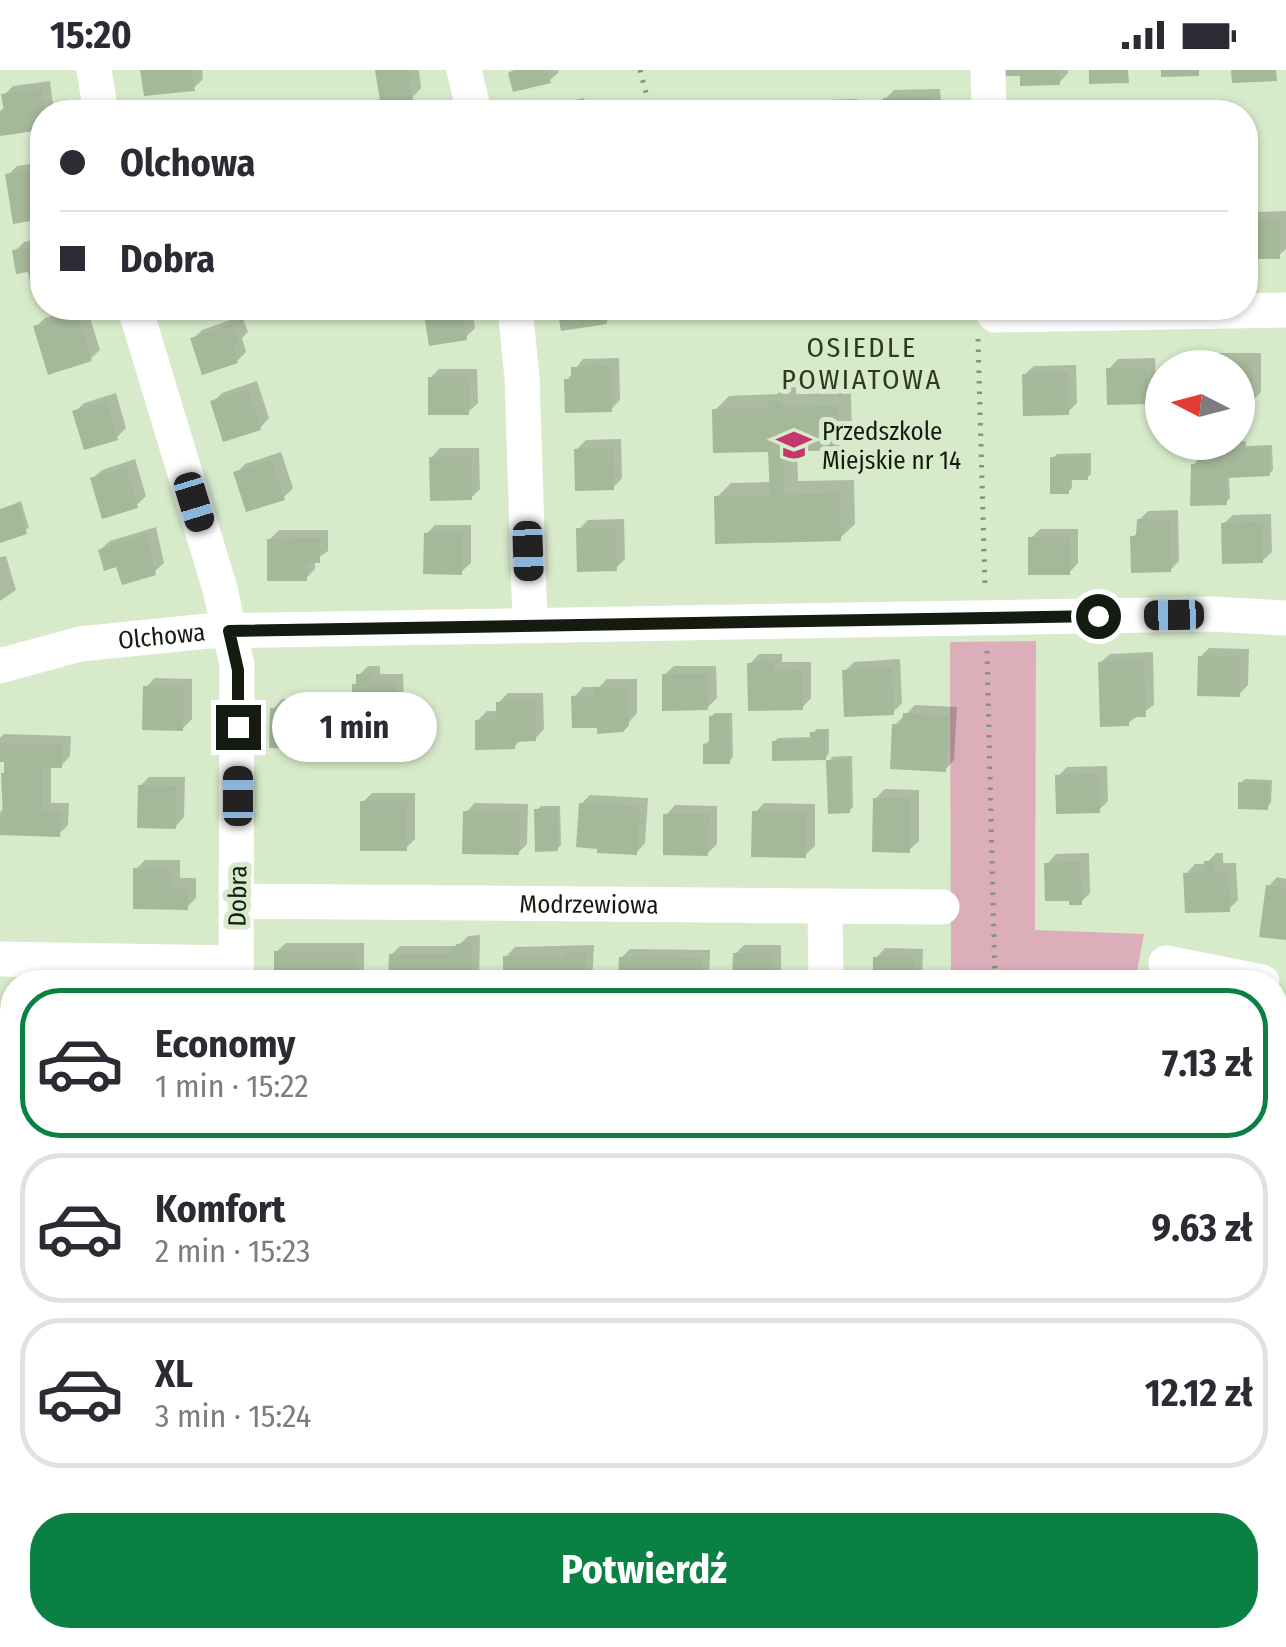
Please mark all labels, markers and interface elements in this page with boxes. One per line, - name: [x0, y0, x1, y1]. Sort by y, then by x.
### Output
- text: 15:20: [50, 12, 132, 58]
- text: Olchowa: [120, 140, 255, 186]
- text: Dobra: [120, 236, 215, 282]
- district label: OSIEDLE POWIATOWA: [781, 331, 943, 396]
- north arrow: [1145, 350, 1255, 460]
- map controls: [1145, 350, 1255, 460]
- place label: Przedszkole Miejskie nr 14: [822, 417, 961, 476]
- school or university icon: Przedszkole Miejskie nr 14: [775, 426, 813, 464]
- car: [171, 469, 217, 535]
- car: [512, 520, 544, 582]
- route start: [1076, 594, 1121, 639]
- car: [1144, 599, 1204, 631]
- street label: Olchowa: [117, 617, 207, 656]
- callout: 1 min: [273, 692, 438, 762]
- route end: [216, 705, 261, 750]
- text: 1 min: [320, 708, 389, 746]
- car: [223, 766, 253, 826]
- street label: Dobra: [222, 865, 254, 927]
- street label: Modrzewiowa: [519, 889, 659, 921]
- icon: car: [35, 1018, 125, 1108]
- text: Economy: [155, 1021, 295, 1067]
- text: 7.13 zł: [1162, 1040, 1253, 1086]
- text: 1 min · 15:22: [155, 1067, 309, 1105]
- icon: car: [35, 1183, 125, 1273]
- text: Komfort: [155, 1186, 285, 1232]
- text: 9.63 zł: [1152, 1205, 1253, 1251]
- text: 2 min · 15:23: [155, 1232, 310, 1270]
- icon: car: [35, 1348, 125, 1438]
- text: XL: [155, 1351, 193, 1397]
- text: 12.12 zł: [1145, 1370, 1253, 1416]
- text: 3 min · 15:24: [155, 1397, 311, 1435]
- button: Potwierdź: [30, 1513, 1258, 1628]

